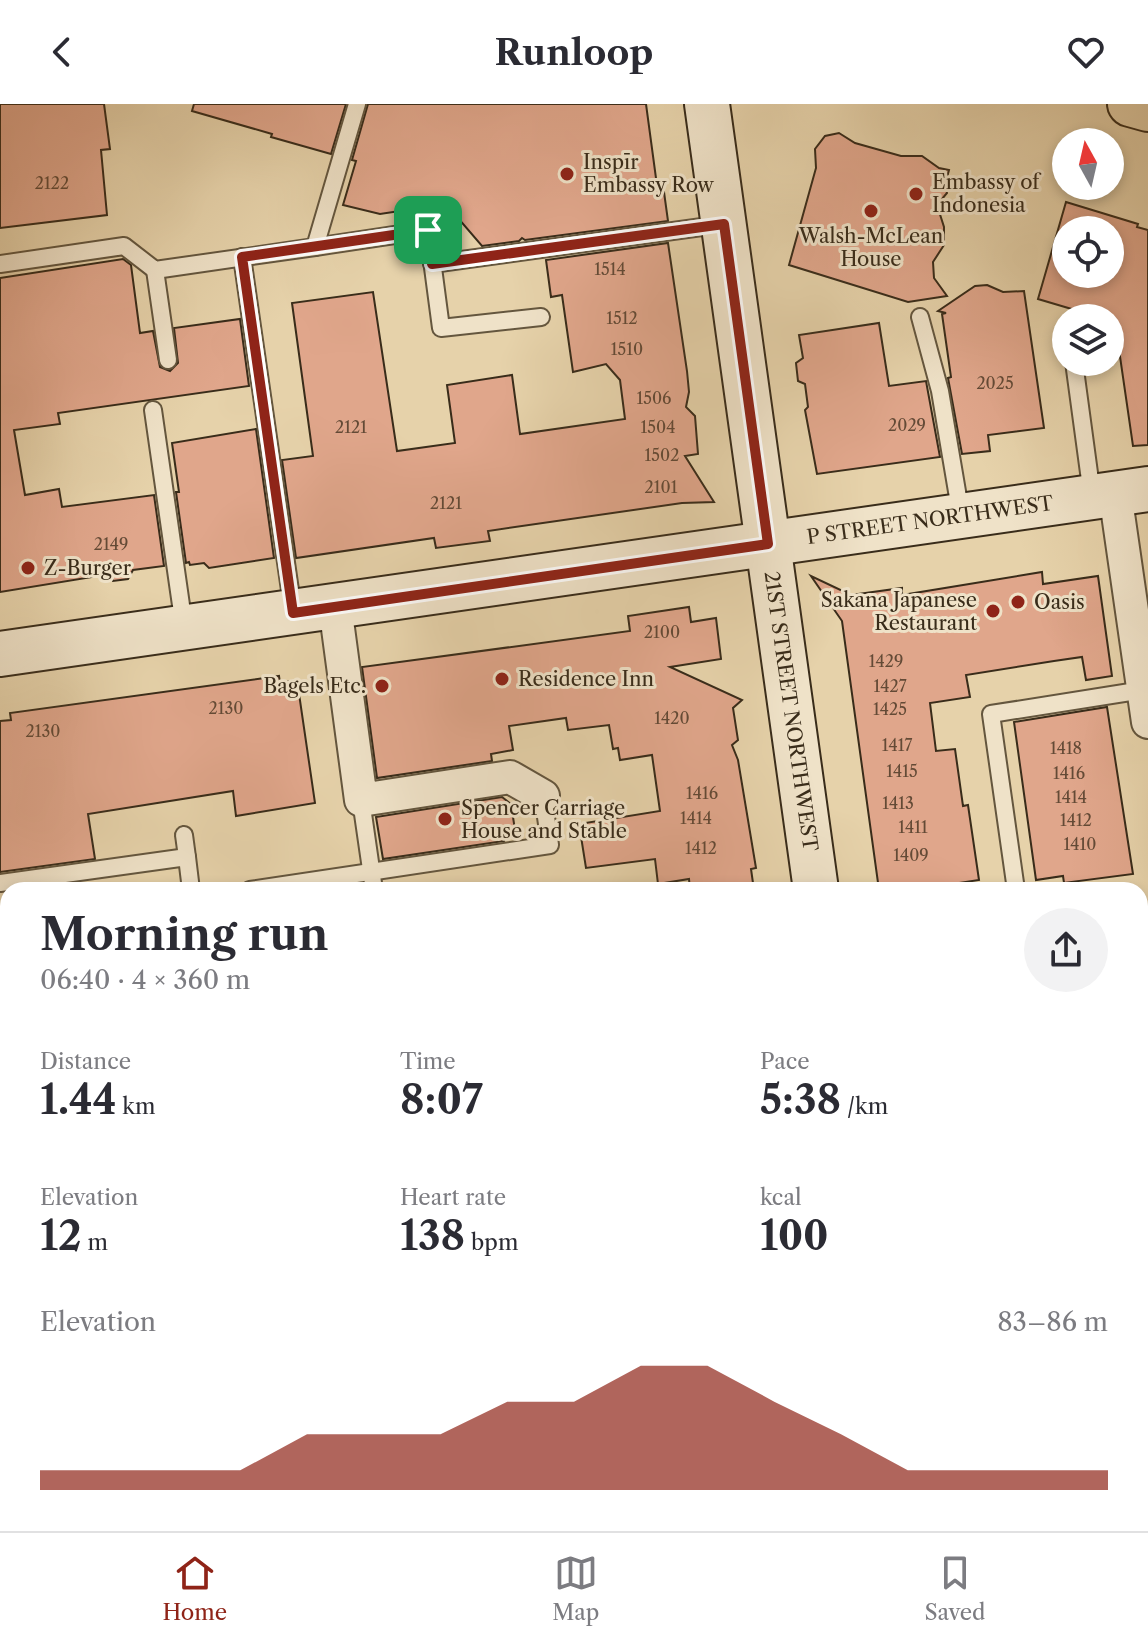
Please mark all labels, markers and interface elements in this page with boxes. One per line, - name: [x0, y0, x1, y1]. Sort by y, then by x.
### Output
- icon: back: [40, 30, 84, 74]
- text: Runloop: [495, 30, 653, 74]
- icon: heart: [1064, 30, 1108, 74]
- north arrow: [1052, 128, 1124, 200]
- map controls: [1052, 128, 1124, 376]
- place label: Inspīr Embassy Row: [583, 150, 714, 197]
- marker: Inspīr Embassy Row: [558, 165, 576, 183]
- place label: Embassy of Indonesia: [932, 170, 1042, 217]
- house number: 2122: [35, 173, 69, 193]
- marker: Embassy of Indonesia: [907, 185, 925, 203]
- pin: [394, 196, 462, 264]
- marker: Walsh-McLean House: [862, 202, 880, 220]
- icon: arrive: [406, 208, 450, 252]
- button: locate: [1052, 216, 1124, 288]
- place label: Walsh-McLean House: [798, 224, 944, 271]
- house number: 1514: [594, 259, 626, 279]
- button: layers: [1052, 304, 1124, 376]
- house number: 1512: [606, 308, 638, 328]
- house number: 1510: [611, 339, 643, 359]
- house number: 2025: [976, 373, 1014, 393]
- house number: 1506: [637, 388, 671, 408]
- house number: 2029: [888, 415, 926, 435]
- house number: 2121: [335, 417, 367, 437]
- house number: 1504: [641, 417, 675, 437]
- house number: 1502: [645, 445, 679, 465]
- house number: 2101: [645, 477, 678, 497]
- street label: P STREET NORTHWEST: [805, 491, 1055, 549]
- house number: 2121: [430, 493, 462, 513]
- house number: 2149: [94, 534, 128, 554]
- place label: Z-Burger: [44, 556, 132, 580]
- marker: Z-Burger: [19, 559, 37, 577]
- street label: 21ST STREET NORTHWEST: [759, 570, 823, 853]
- place label: Sakana Japanese Restaurant: [821, 588, 977, 635]
- place label: Oasis: [1034, 590, 1085, 614]
- marker: Oasis: [1009, 593, 1027, 611]
- marker: Sakana Japanese Restaurant: [984, 602, 1002, 620]
- house number: 2100: [644, 622, 680, 642]
- house number: 1429: [869, 651, 903, 671]
- place label: Residence Inn: [518, 667, 655, 691]
- marker: Residence Inn: [493, 670, 511, 688]
- place label: Bagels Etc.: [263, 674, 366, 698]
- house number: 1427: [873, 676, 907, 696]
- marker: Bagels Etc.: [373, 677, 391, 695]
- house number: 2130: [209, 698, 243, 718]
- house number: 1425: [873, 699, 907, 719]
- house number: 1420: [654, 708, 690, 728]
- house number: 2130: [26, 721, 60, 741]
- house number: 1417: [882, 735, 912, 755]
- house number: 1418: [1050, 738, 1082, 758]
- house number: 1415: [886, 761, 918, 781]
- house number: 1416: [1053, 763, 1085, 783]
- house number: 1416: [686, 783, 718, 803]
- house number: 1414: [1055, 787, 1087, 807]
- house number: 1413: [882, 793, 914, 813]
- place label: Spencer Carriage House and Stable: [461, 796, 627, 843]
- house number: 1414: [680, 808, 712, 828]
- marker: Spencer Carriage House and Stable: [436, 810, 454, 828]
- house number: 1412: [1060, 810, 1092, 830]
- house number: 1411: [898, 817, 928, 837]
- house number: 1410: [1064, 834, 1096, 854]
- house number: 1412: [685, 838, 717, 858]
- house number: 1409: [893, 845, 929, 865]
- text: Morning run: [40, 907, 329, 961]
- button: share: [1024, 908, 1108, 992]
- text: 06:40 · 4 × 360 m: [40, 964, 250, 996]
- text: Distance: [40, 1048, 131, 1075]
- text: Time: [400, 1048, 456, 1075]
- text: Pace: [760, 1048, 810, 1075]
- text: 1.44: [40, 1075, 116, 1124]
- text: 8:07: [400, 1075, 483, 1124]
- text: 5:38: [760, 1075, 841, 1124]
- text: km: [116, 1093, 156, 1120]
- text: /km: [841, 1093, 888, 1120]
- text: Elevation: [40, 1184, 138, 1211]
- text: Heart rate: [400, 1184, 506, 1211]
- text: kcal: [760, 1184, 802, 1211]
- text: 12: [40, 1211, 82, 1260]
- text: 138: [400, 1211, 465, 1260]
- text: 100: [760, 1211, 829, 1260]
- text: m: [82, 1229, 108, 1256]
- text: bpm: [465, 1229, 518, 1256]
- text: Elevation: [40, 1306, 156, 1338]
- text: 83–86 m: [997, 1306, 1108, 1338]
- tab: Home: [163, 1551, 227, 1626]
- tab: Map: [552, 1551, 599, 1626]
- tab: Saved: [924, 1551, 985, 1626]

